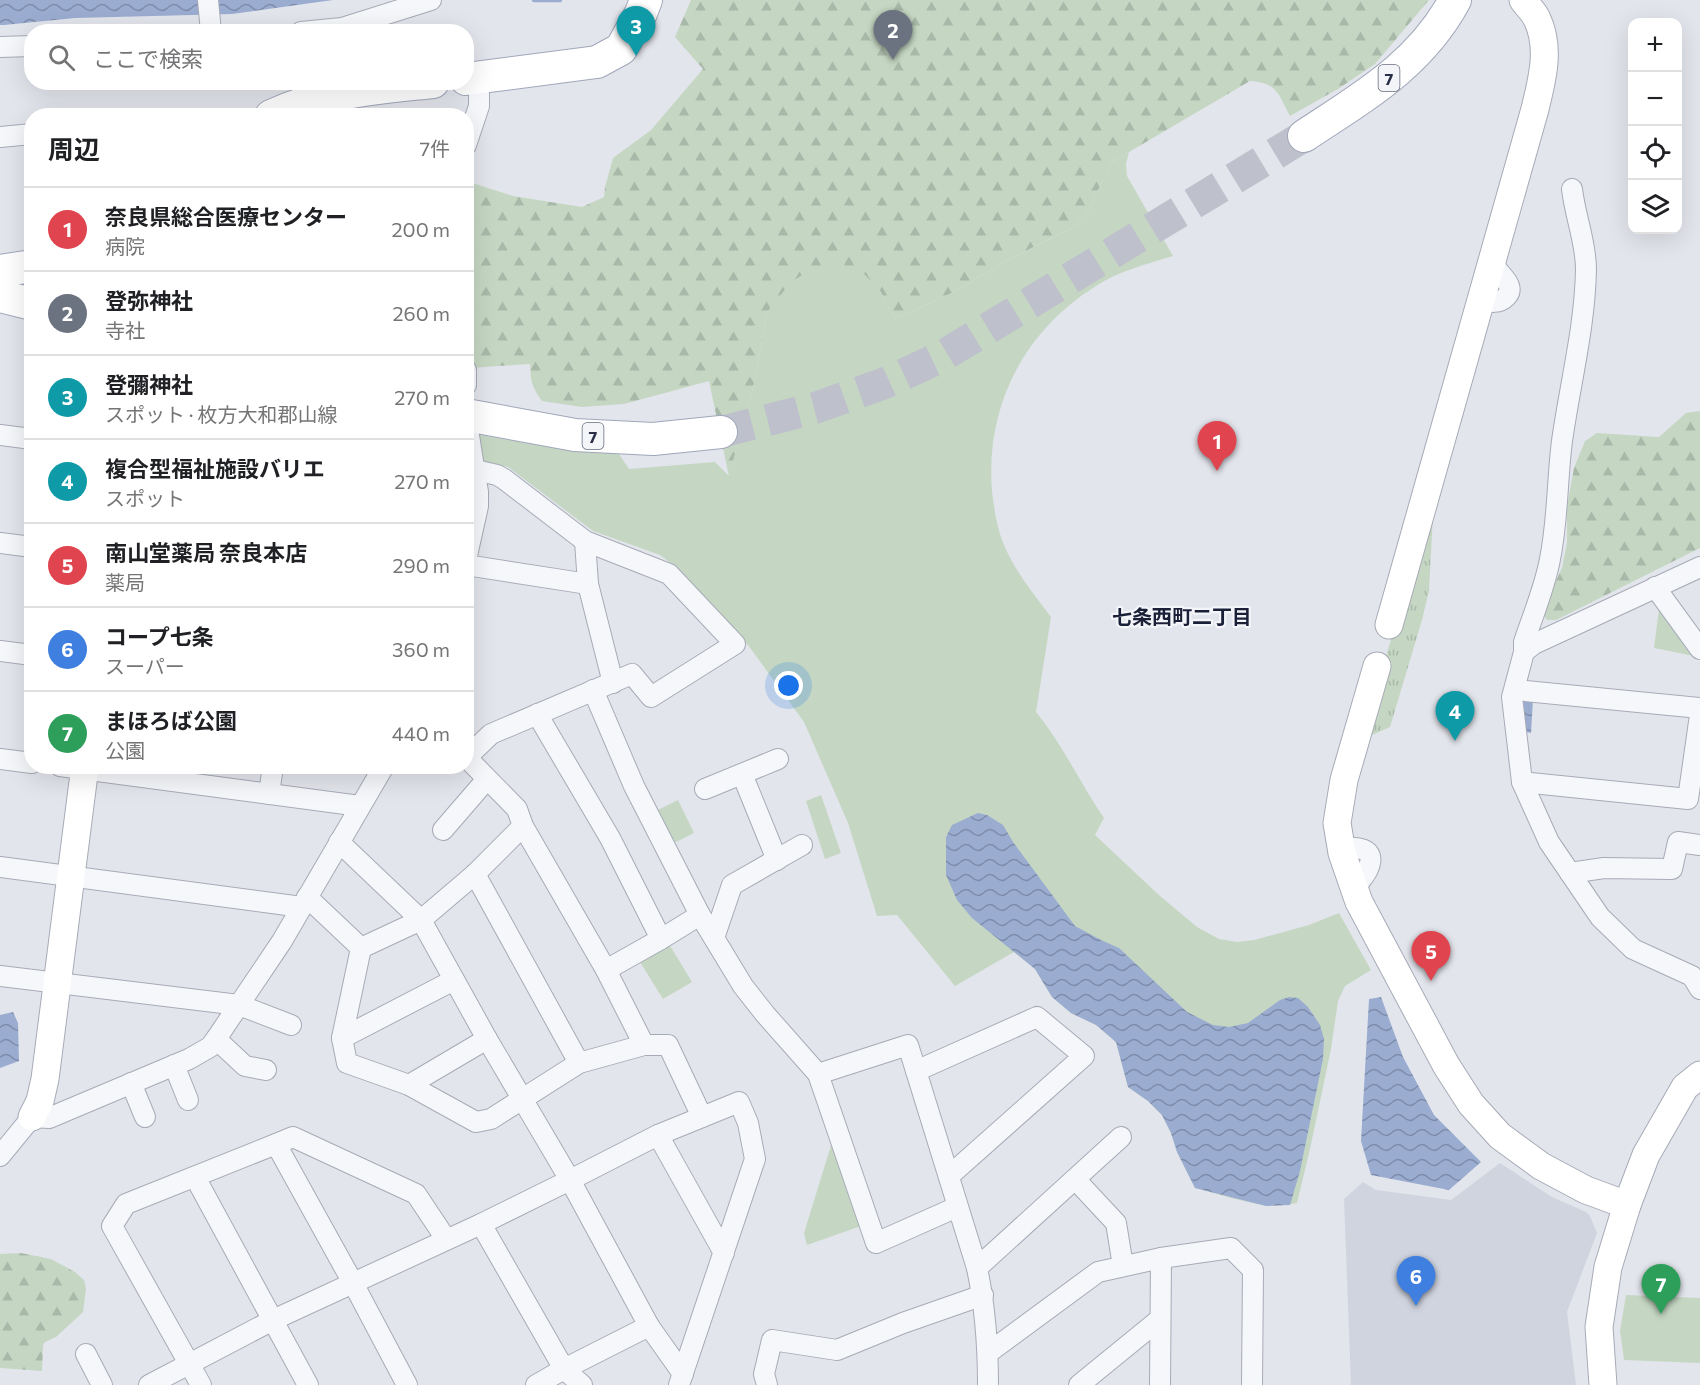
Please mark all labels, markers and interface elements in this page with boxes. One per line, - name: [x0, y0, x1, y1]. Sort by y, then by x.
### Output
- pin: 3: [616, 7, 656, 56]
- pin: 2: [874, 10, 912, 60]
- map controls: [1628, 18, 1682, 234]
- button: +: [1628, 18, 1682, 72]
- search box: [24, 24, 474, 90]
- icon: search: [45, 41, 78, 74]
- text: ここで検索: [93, 45, 203, 72]
- road number: 7: [1378, 65, 1400, 91]
- button: −: [1628, 72, 1682, 126]
- button: locate: [1628, 126, 1682, 180]
- text: 周辺: [48, 133, 100, 164]
- text: 7件: [419, 136, 450, 160]
- button: layers: [1628, 180, 1682, 234]
- text: 奈良県総合医療センター: [105, 203, 347, 230]
- text: 1: [63, 217, 72, 241]
- text: 200 m: [392, 217, 450, 241]
- text: 病院: [105, 234, 145, 258]
- text: 登弥神社: [105, 287, 193, 314]
- text: 2: [62, 301, 73, 325]
- text: 260 m: [392, 301, 450, 325]
- text: 寺社: [105, 318, 145, 342]
- text: 登彌神社: [105, 371, 193, 398]
- text: 3: [62, 385, 73, 409]
- text: 270 m: [394, 385, 450, 409]
- text: スポット · 枚方大和郡山線: [105, 402, 337, 426]
- pin: 1: [1198, 422, 1236, 471]
- road number: 7: [582, 423, 604, 449]
- text: 複合型福祉施設バリエ: [105, 455, 325, 482]
- text: 4: [61, 469, 74, 493]
- text: 270 m: [394, 469, 450, 493]
- text: スポット: [105, 486, 185, 510]
- text: 南山堂薬局 奈良本店: [105, 539, 307, 566]
- text: 5: [62, 553, 73, 577]
- text: 290 m: [392, 553, 450, 577]
- text: 薬局: [105, 570, 145, 594]
- district label: 七条西町二丁目: [1112, 604, 1252, 628]
- text: コープ七条: [105, 623, 214, 650]
- text: 6: [61, 637, 74, 661]
- text: 360 m: [392, 637, 450, 661]
- text: スーパー: [105, 654, 185, 678]
- your location: [774, 671, 803, 700]
- pin: 4: [1436, 692, 1474, 741]
- text: まほろば公園: [105, 707, 237, 734]
- text: 7: [62, 721, 73, 745]
- text: 440 m: [392, 721, 450, 745]
- text: 公園: [105, 738, 145, 762]
- pin: 5: [1412, 932, 1450, 981]
- pin: 6: [1396, 1256, 1436, 1306]
- pin: 7: [1642, 1264, 1680, 1314]

